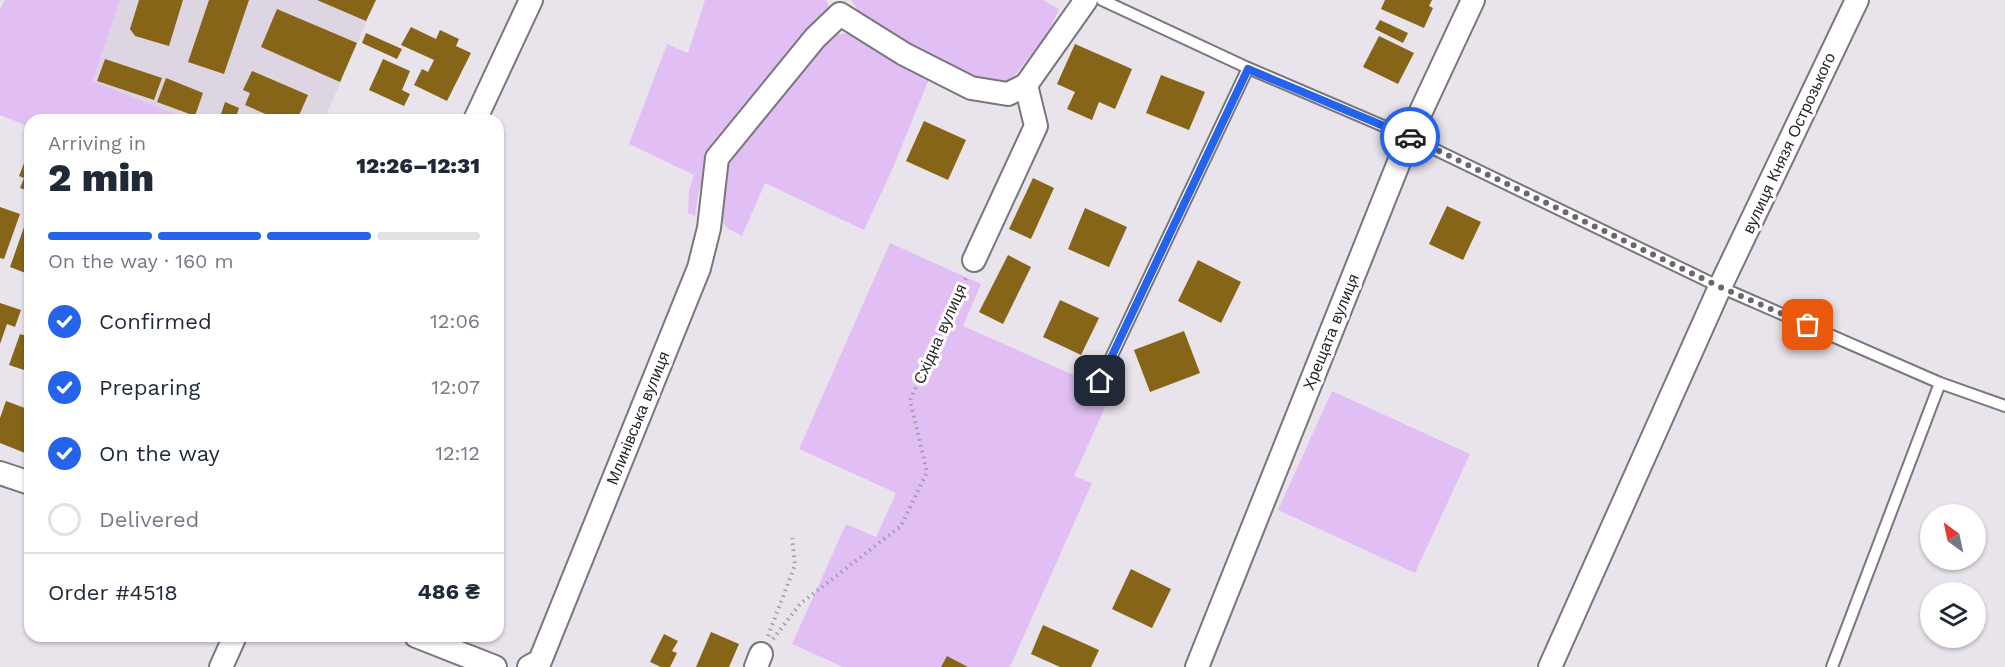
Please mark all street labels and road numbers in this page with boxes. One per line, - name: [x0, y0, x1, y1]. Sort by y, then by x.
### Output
- street label: вулиця Князя Острозького: [1739, 50, 1839, 236]
- street label: Хрещата вулиця: [1299, 271, 1363, 393]
- street label: Східна вулиця: [909, 281, 971, 387]
- street label: Млинівська вулиця: [603, 348, 673, 488]

